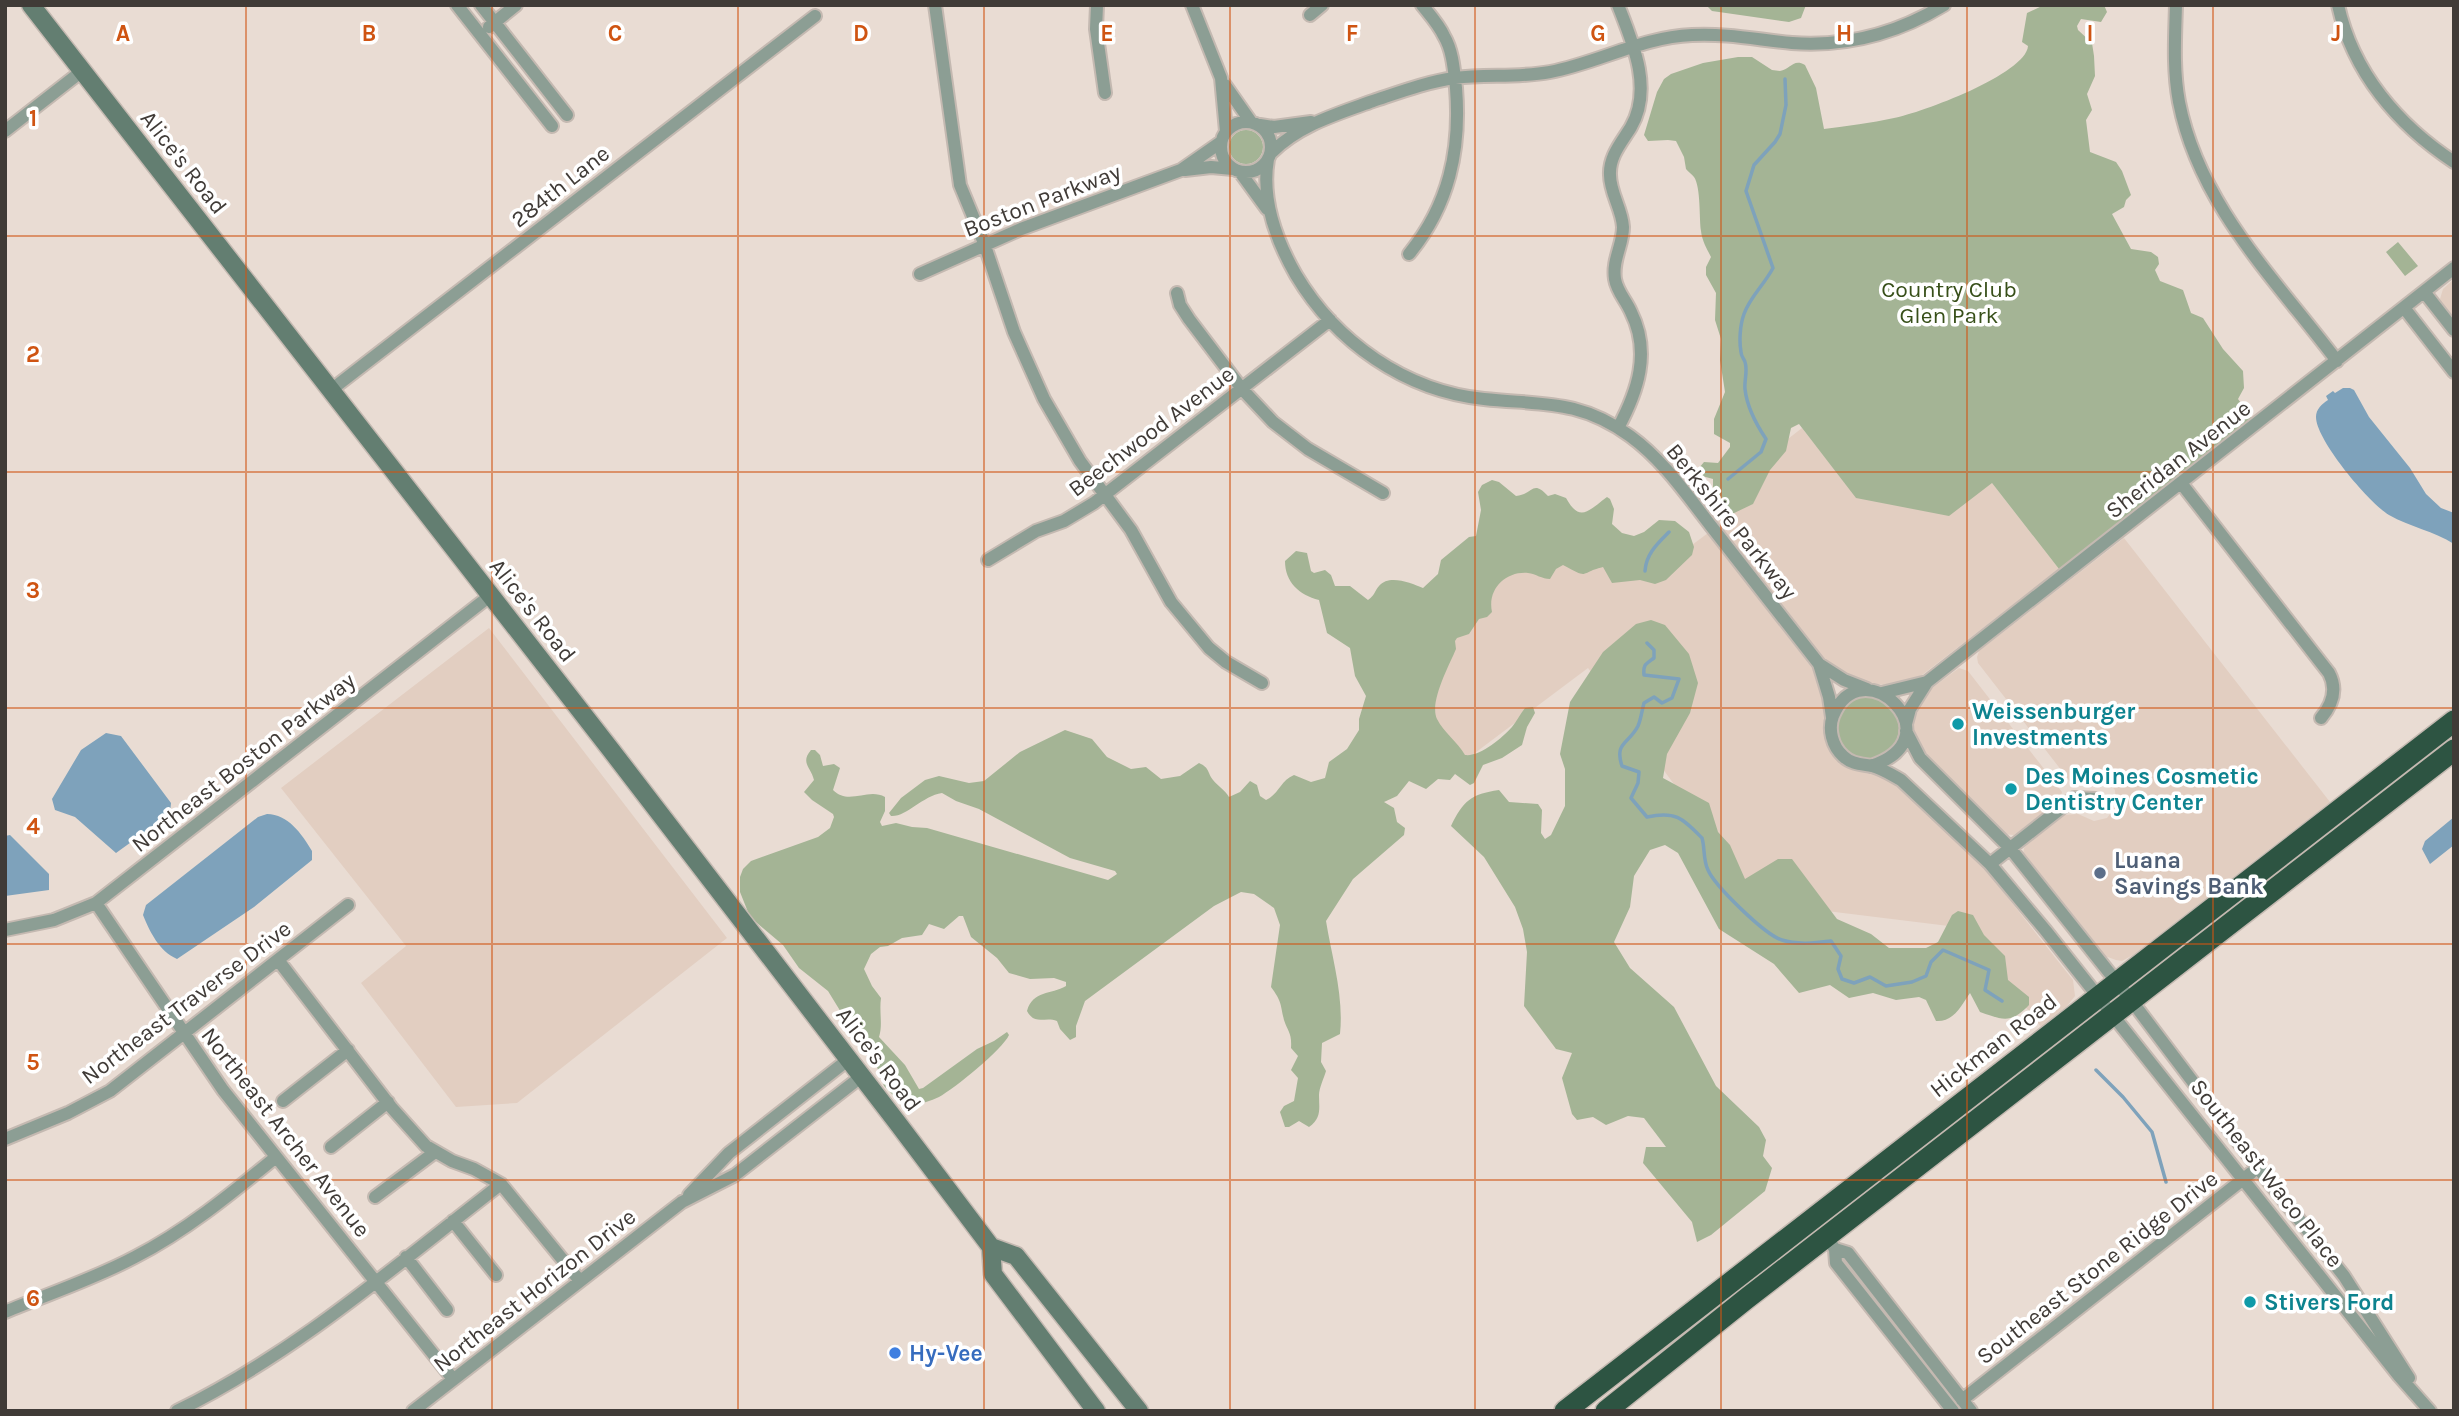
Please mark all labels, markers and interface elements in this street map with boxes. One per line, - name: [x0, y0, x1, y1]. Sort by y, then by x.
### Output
- text: A: [116, 20, 130, 47]
- text: B: [362, 20, 376, 47]
- text: C: [608, 20, 622, 47]
- text: D: [853, 20, 869, 47]
- text: E: [1100, 20, 1114, 47]
- text: F: [1346, 20, 1358, 47]
- text: G: [1590, 20, 1606, 47]
- text: H: [1836, 20, 1852, 47]
- text: I: [2086, 20, 2094, 47]
- text: J: [2331, 20, 2341, 47]
- text: 1: [29, 105, 37, 132]
- street label: Alice's Road: [135, 105, 232, 219]
- street label: 284th Lane: [506, 140, 615, 233]
- street label: Boston Parkway: [960, 158, 1125, 243]
- park label: Country Club Glen Park: [1881, 276, 2017, 329]
- text: 2: [26, 341, 40, 368]
- street label: Beechwood Avenue: [1063, 360, 1239, 502]
- street label: Sheridan Avenue: [2101, 395, 2256, 524]
- street label: Berkshire Parkway: [1661, 438, 1803, 605]
- street label: Alice's Road: [484, 553, 581, 667]
- text: 3: [26, 577, 40, 604]
- street label: Northeast Boston Parkway: [126, 667, 361, 858]
- place label: Weissenburger Investments: [1972, 698, 2135, 751]
- marker: Weissenburger Investments: [1950, 716, 1966, 732]
- place label: Des Moines Cosmetic Dentistry Center: [2025, 763, 2259, 816]
- marker: Des Moines Cosmetic Dentistry Center: [2003, 781, 2019, 797]
- text: 4: [26, 813, 40, 840]
- place label: Luana Savings Bank: [2114, 847, 2264, 900]
- marker: Luana Savings Bank: [2092, 865, 2108, 881]
- street label: Northeast Traverse Drive: [76, 915, 296, 1090]
- street label: Hickman Road: [1925, 987, 2062, 1103]
- street label: Alice's Road: [831, 1002, 927, 1117]
- street label: Northeast Archer Avenue: [195, 1022, 376, 1242]
- text: 5: [26, 1049, 40, 1076]
- street label: Southeast Waco Place: [2185, 1074, 2349, 1273]
- street label: Southeast Stone Ridge Drive: [1971, 1165, 2223, 1370]
- street label: Northeast Horizon Drive: [428, 1203, 641, 1378]
- text: 6: [26, 1285, 40, 1312]
- place label: Stivers Ford: [2264, 1289, 2394, 1316]
- marker: Stivers Ford: [2242, 1294, 2258, 1310]
- place label: Hy-Vee: [909, 1340, 983, 1367]
- marker: Hy-Vee: [887, 1345, 903, 1361]

